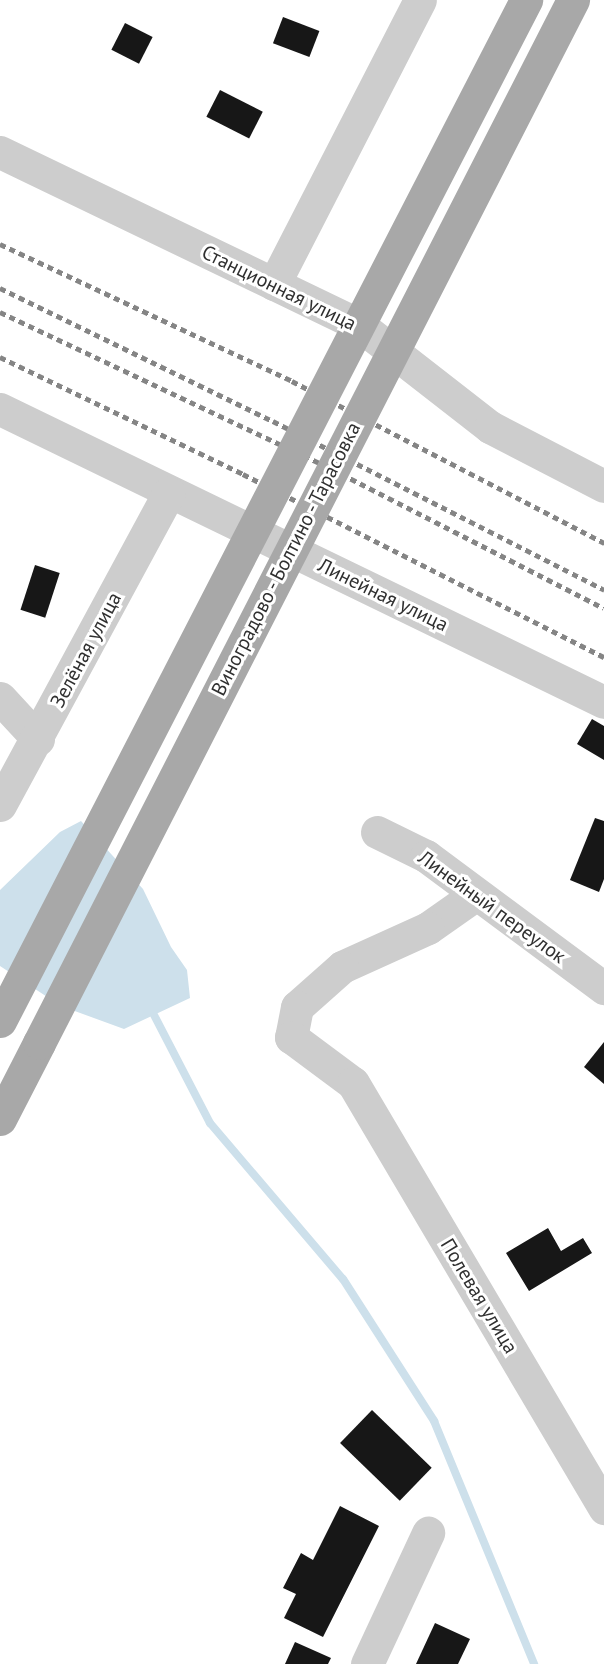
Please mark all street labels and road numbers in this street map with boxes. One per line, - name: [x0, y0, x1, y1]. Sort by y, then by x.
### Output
- street label: Станционная улица: [198, 240, 360, 336]
- street label: Виноградово - Болтино - Тарасовка: [205, 415, 367, 703]
- street label: Линейная улица: [314, 553, 452, 637]
- street label: Зелёная улица: [46, 588, 126, 712]
- street label: Линейный переулок: [414, 845, 570, 969]
- street label: Полевая улица: [435, 1234, 523, 1358]

